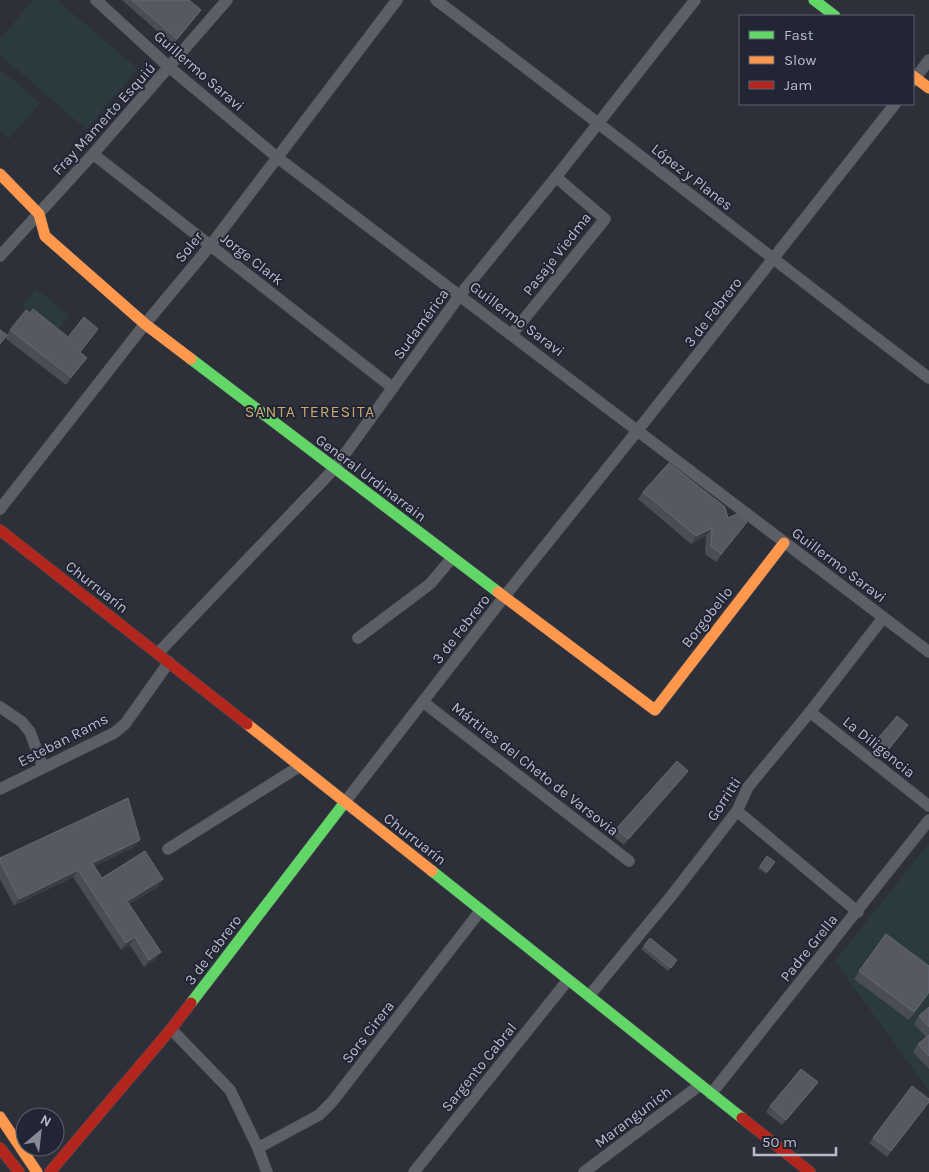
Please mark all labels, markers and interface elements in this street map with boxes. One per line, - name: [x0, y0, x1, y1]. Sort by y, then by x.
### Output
- legend: [739, 15, 914, 105]
- text: Fast: [784, 26, 814, 44]
- street label: Guillermo Saravi: [150, 27, 248, 115]
- text: Slow: [784, 51, 816, 69]
- street label: Fray Mamerto Esquiú: [49, 59, 159, 179]
- text: Jam: [784, 76, 812, 94]
- street label: López y Planes: [648, 140, 736, 214]
- street label: Pasaje Viedma: [519, 209, 595, 299]
- street label: Soler: [171, 227, 207, 266]
- street label: Jorge Clark: [217, 229, 287, 289]
- street label: 3 de Febrero: [680, 274, 746, 350]
- street label: Guillermo Saravi: [466, 278, 568, 360]
- street label: Sudamérica: [389, 285, 453, 363]
- district label: SANTA TERESITA: [245, 402, 375, 421]
- street label: General Urdinarrain: [312, 430, 430, 526]
- street label: Guillermo Saravi: [788, 524, 890, 606]
- street label: Churruarín: [62, 557, 132, 617]
- street label: Borgobello: [678, 583, 736, 651]
- street label: 3 de Febrero: [428, 591, 494, 667]
- street label: Mártires del Cheto de Varsovia: [448, 698, 622, 840]
- street label: Esteban Rams: [15, 710, 111, 770]
- street label: La Diligencia: [839, 712, 919, 782]
- street label: Gorritti: [703, 774, 745, 824]
- street label: Churruarín: [380, 809, 450, 869]
- street label: 3 de Febrero: [181, 911, 245, 989]
- street label: Padre Grella: [776, 911, 842, 985]
- street label: Sors Cirera: [338, 997, 398, 1067]
- street label: Sargento Cabral: [438, 1019, 520, 1115]
- street label: Marangunich: [591, 1082, 675, 1152]
- north arrow: [15, 1107, 65, 1157]
- text: N: [37, 1111, 54, 1131]
- scale bar: [754, 1124, 836, 1156]
- text: 50 m: [762, 1133, 797, 1151]

